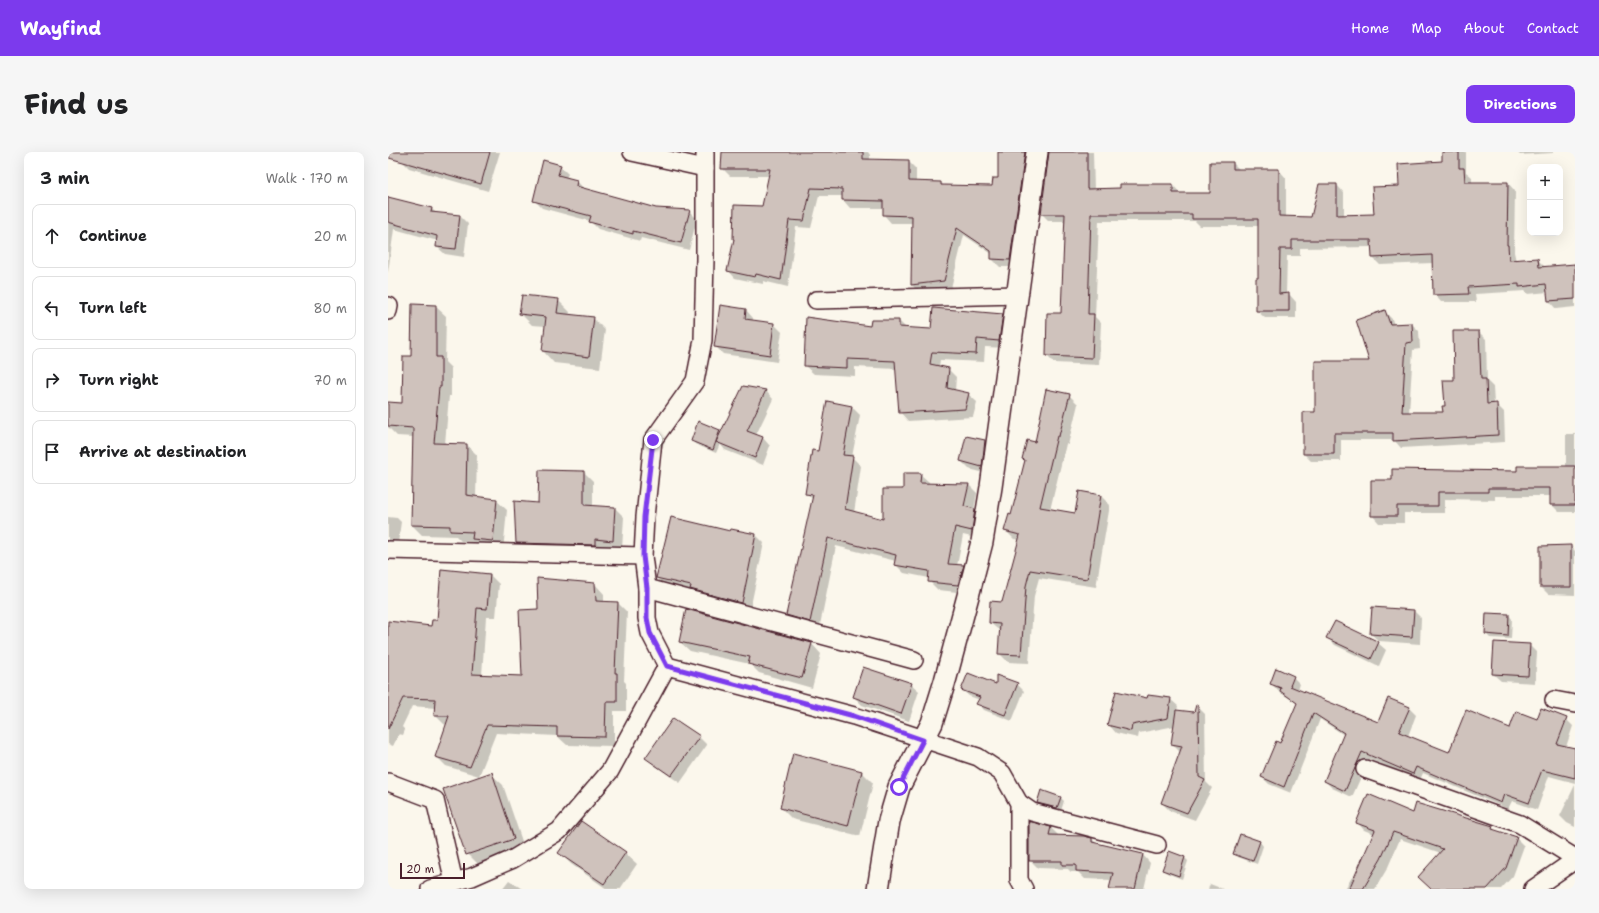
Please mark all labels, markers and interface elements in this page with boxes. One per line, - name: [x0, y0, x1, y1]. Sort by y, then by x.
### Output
- text: Wayfind: [20, 16, 101, 41]
- text: Home: [1351, 19, 1390, 37]
- text: Map: [1412, 19, 1442, 37]
- text: About: [1464, 19, 1505, 37]
- text: Contact: [1527, 19, 1579, 37]
- text: Find us: [24, 85, 129, 123]
- button: Directions: [1466, 85, 1575, 123]
- map controls: [1527, 164, 1563, 236]
- button: +: [1527, 164, 1563, 200]
- text: 3 min: [40, 167, 90, 189]
- text: Walk · 170 m: [266, 170, 348, 187]
- button: −: [1527, 200, 1563, 236]
- icon: ahead: [41, 225, 63, 247]
- text: Continue: [79, 226, 147, 246]
- text: 20 m: [314, 228, 347, 245]
- icon: left: [41, 297, 63, 319]
- text: Turn left: [79, 298, 147, 318]
- text: 80 m: [313, 300, 347, 317]
- icon: right: [41, 369, 63, 391]
- text: Turn right: [79, 370, 159, 390]
- text: 70 m: [313, 372, 347, 389]
- route end: [644, 431, 662, 449]
- icon: arrive: [41, 441, 63, 463]
- text: Arrive at destination: [79, 442, 247, 462]
- route start: [890, 778, 908, 796]
- scale bar: [400, 861, 465, 880]
- text: 20 m: [406, 862, 434, 877]

